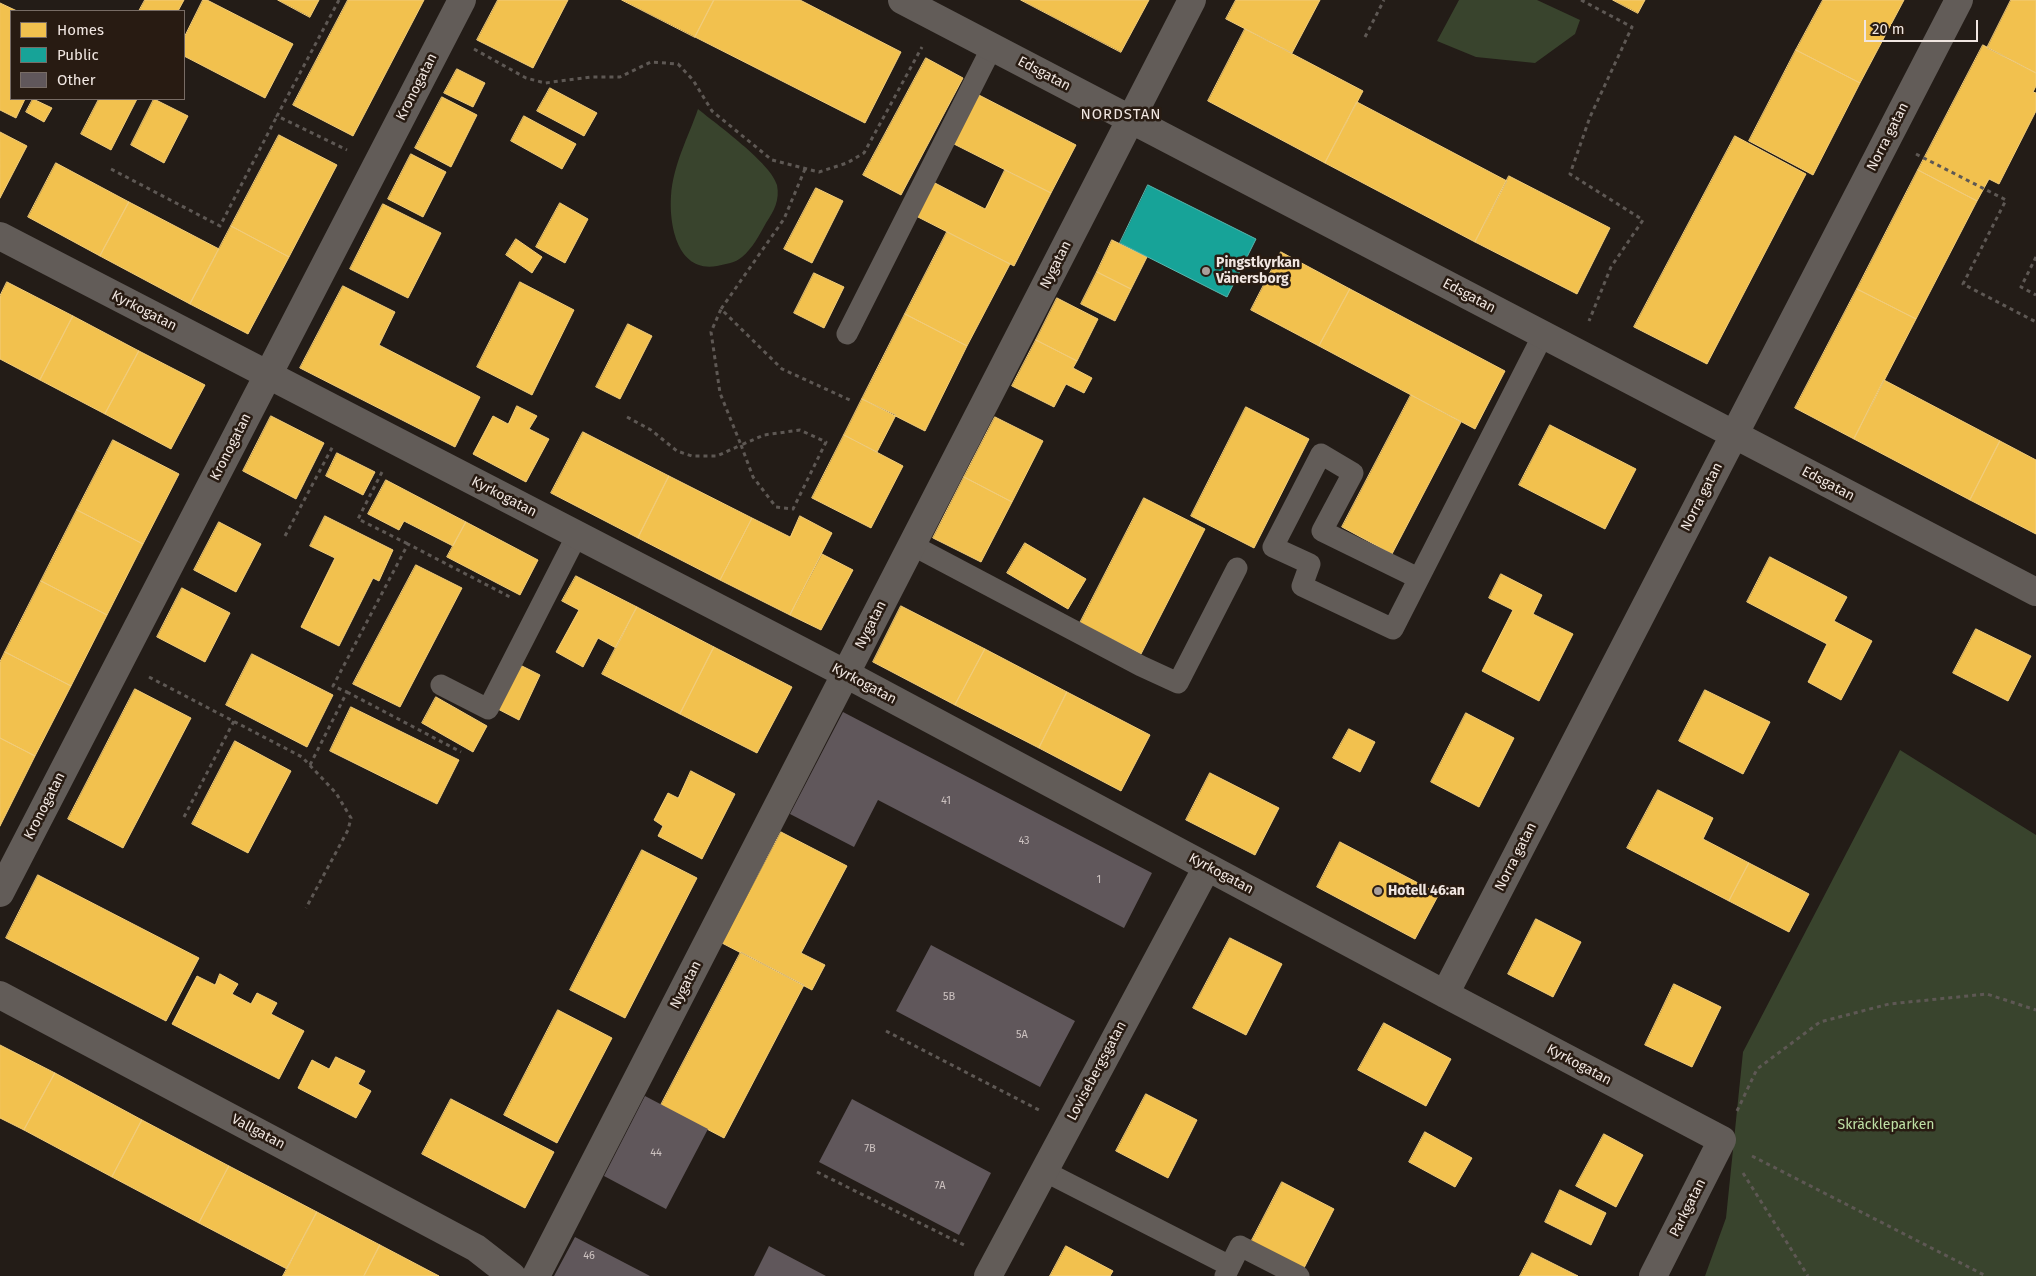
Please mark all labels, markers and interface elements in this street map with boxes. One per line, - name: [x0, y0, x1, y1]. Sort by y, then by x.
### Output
- legend: [10, 10, 185, 100]
- scale bar: [1866, 10, 1980, 42]
- text: 20 m: [1872, 20, 1905, 38]
- text: Homes: [57, 21, 104, 39]
- text: Public: [57, 46, 99, 64]
- street label: Kronogatan: [393, 51, 441, 123]
- street label: Edsgatan: [1015, 53, 1073, 95]
- text: Other: [57, 71, 96, 89]
- street label: Norra gatan: [1864, 100, 1912, 174]
- district label: NORDSTAN: [1079, 106, 1163, 124]
- street label: Nygatan: [1037, 238, 1075, 292]
- place label: Pingstkyrkan Vänersborg: [1216, 255, 1300, 288]
- marker: Pingstkyrkan Vänersborg: [1200, 265, 1212, 277]
- street label: Edsgatan: [1440, 275, 1498, 317]
- street label: Kyrkogatan: [109, 287, 179, 335]
- street label: Kronogatan: [207, 411, 255, 483]
- street label: Norra gatan: [1678, 460, 1726, 534]
- street label: Edsgatan: [1799, 463, 1857, 505]
- street label: Kyrkogatan: [469, 473, 539, 521]
- street label: Nygatan: [852, 598, 890, 652]
- street label: Kyrkogatan: [829, 660, 899, 708]
- street label: Kronogatan: [21, 770, 69, 842]
- house number: 41: [941, 794, 951, 808]
- street label: Norra gatan: [1492, 820, 1540, 894]
- house number: 43: [1018, 834, 1030, 848]
- street label: Kyrkogatan: [1186, 850, 1256, 898]
- house number: 1: [1097, 873, 1101, 887]
- place label: Hotell 46:an: [1388, 883, 1465, 899]
- marker: Hotell 46:an: [1372, 885, 1384, 897]
- street label: Nygatan: [667, 958, 705, 1012]
- house number: 5B: [943, 990, 955, 1004]
- street label: Lovisebergsgatan: [1064, 1018, 1130, 1124]
- house number: 5A: [1016, 1028, 1028, 1042]
- street label: Kyrkogatan: [1544, 1041, 1614, 1089]
- street label: Vallgatan: [228, 1111, 288, 1153]
- park label: Skräckleparken: [1838, 1117, 1934, 1133]
- house number: 7B: [864, 1142, 876, 1156]
- house number: 44: [650, 1146, 662, 1160]
- street label: Parkgatan: [1666, 1176, 1710, 1240]
- house number: 7A: [935, 1179, 945, 1193]
- house number: 46: [583, 1249, 595, 1263]

